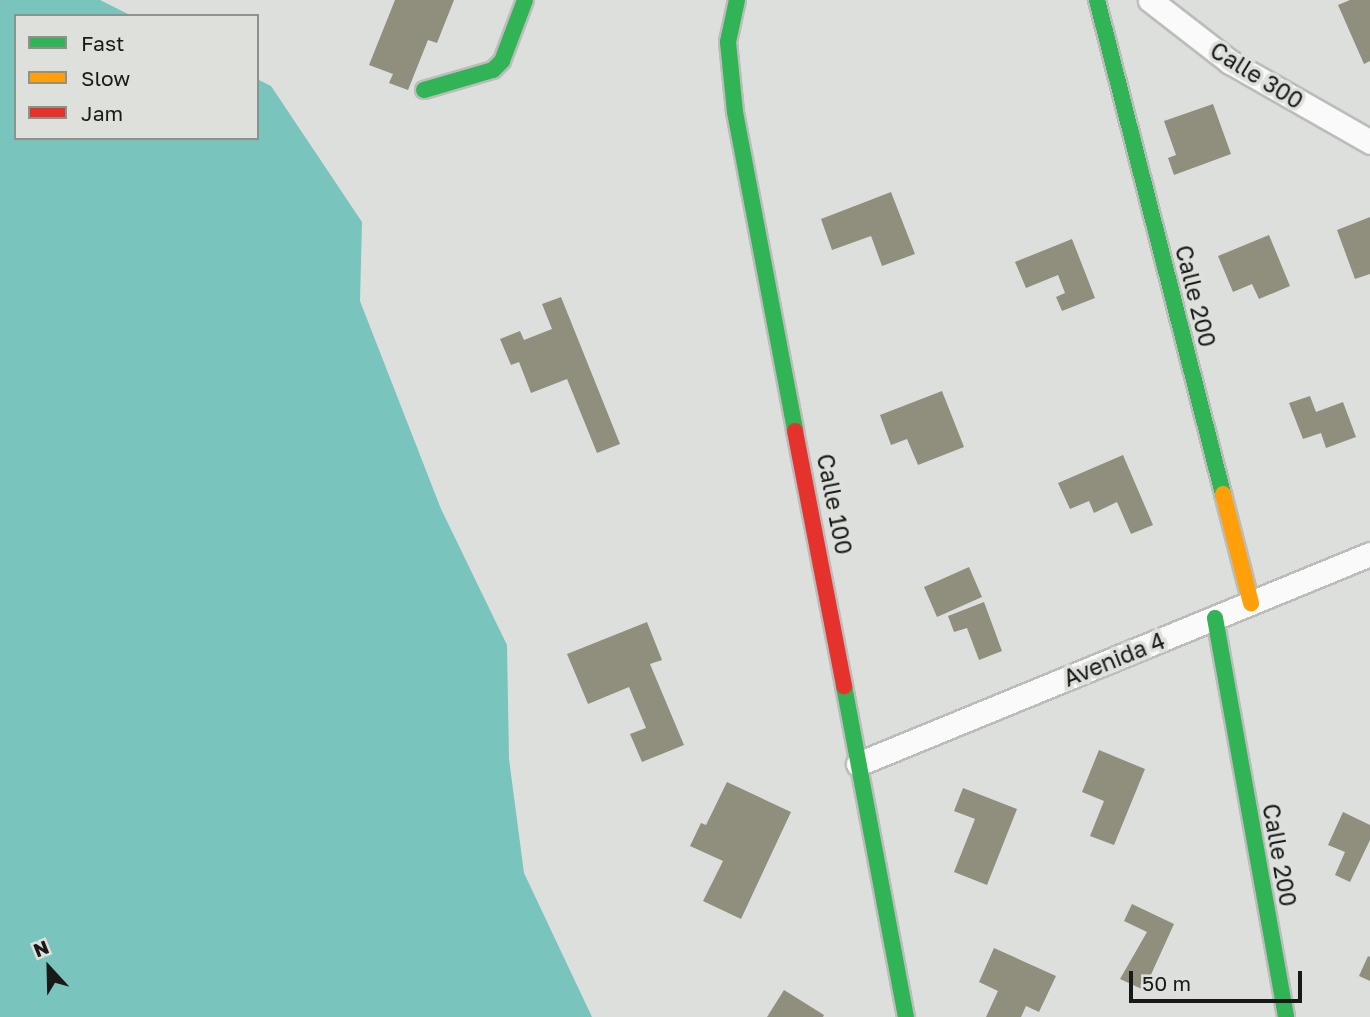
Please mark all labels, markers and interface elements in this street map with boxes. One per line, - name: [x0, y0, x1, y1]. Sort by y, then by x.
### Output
- legend: [14, 14, 259, 140]
- text: Fast: [81, 30, 124, 56]
- street label: Calle 300: [1206, 36, 1308, 114]
- text: Slow: [81, 65, 130, 91]
- text: Jam: [81, 100, 123, 126]
- street label: Calle 200: [1170, 242, 1222, 350]
- street label: Calle 100: [812, 451, 858, 557]
- street label: Avenida 4: [1059, 626, 1169, 692]
- street label: Calle 200: [1257, 801, 1303, 909]
- north arrow: [14, 933, 84, 1003]
- text: N: [30, 935, 52, 961]
- scale bar: [1132, 958, 1305, 1002]
- text: 50 m: [1142, 970, 1191, 996]

